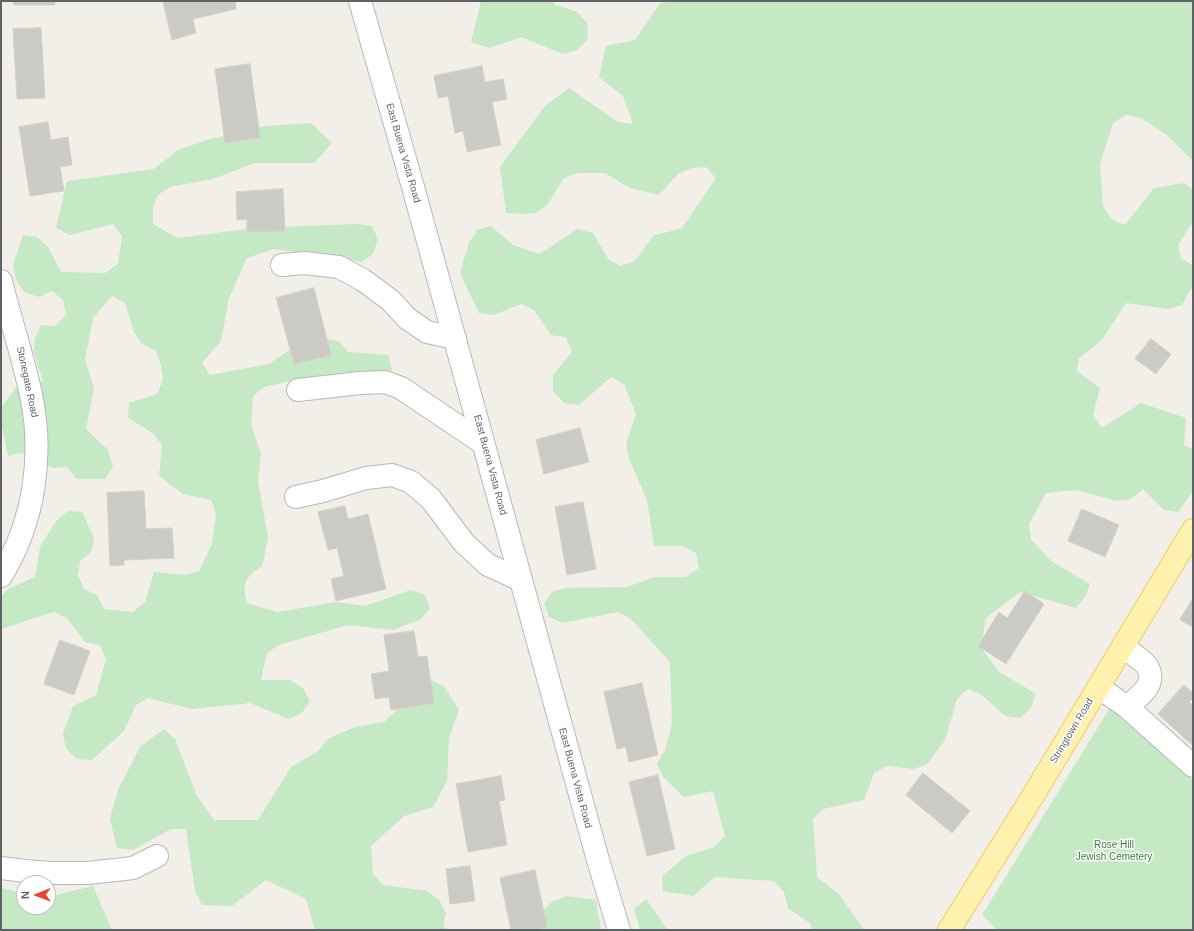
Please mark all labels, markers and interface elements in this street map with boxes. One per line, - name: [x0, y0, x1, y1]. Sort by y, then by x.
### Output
- street label: East Buena Vista Road: [383, 102, 423, 204]
- street label: Stonegate Road: [14, 345, 40, 419]
- street label: East Buena Vista Road: [471, 414, 509, 516]
- street label: Stringtown Road: [1048, 696, 1096, 766]
- street label: East Buena Vista Road: [556, 727, 594, 829]
- park label: Rose Hill Jewish Cemetery: [1076, 839, 1152, 862]
- north arrow: [16, 875, 56, 915]
- text: N: [19, 891, 31, 899]

